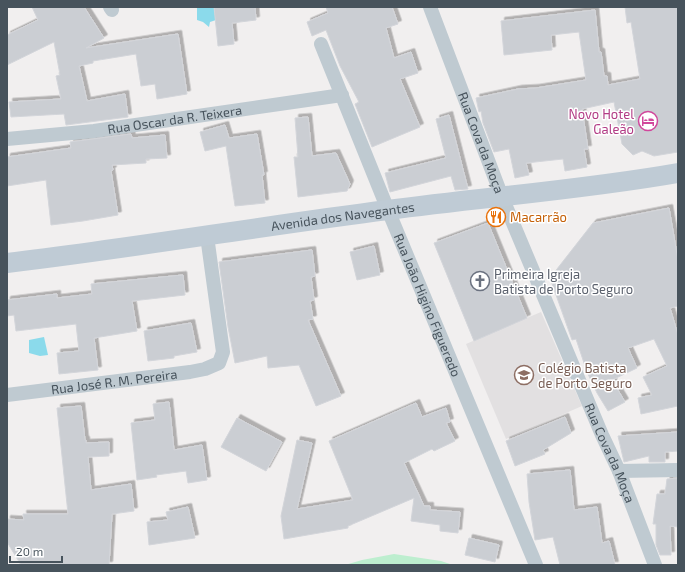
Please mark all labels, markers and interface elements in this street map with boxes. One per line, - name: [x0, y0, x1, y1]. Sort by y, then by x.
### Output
- street label: Rua Cova da Moça: [455, 90, 508, 195]
- street label: Rua Oscar da R. Teixera: [106, 102, 243, 137]
- place label: Novo Hotel Galeão: [569, 106, 634, 137]
- hotel icon: Novo Hotel Galeão: [637, 110, 659, 132]
- street label: Avenida dos Navegantes: [270, 199, 415, 234]
- restaurant icon: Macarrão: [485, 206, 507, 228]
- place label: Macarrão: [510, 209, 567, 225]
- street label: Rua João Higino Figueredo: [391, 231, 465, 379]
- place label: Primeira Igreja Batista de Porto Seguro: [494, 266, 633, 297]
- church icon: Primeira Igreja Batista de Porto Seguro: [469, 270, 491, 292]
- place label: Colégio Batista de Porto Seguro: [538, 360, 632, 391]
- school or university icon: Colégio Batista de Porto Seguro: [513, 364, 535, 386]
- street label: Rua José R. M. Pereira: [50, 366, 178, 397]
- street label: Rua Cova da Moça: [582, 401, 638, 505]
- scale bar: [10, 538, 62, 564]
- text: 20 m: [16, 544, 43, 558]

